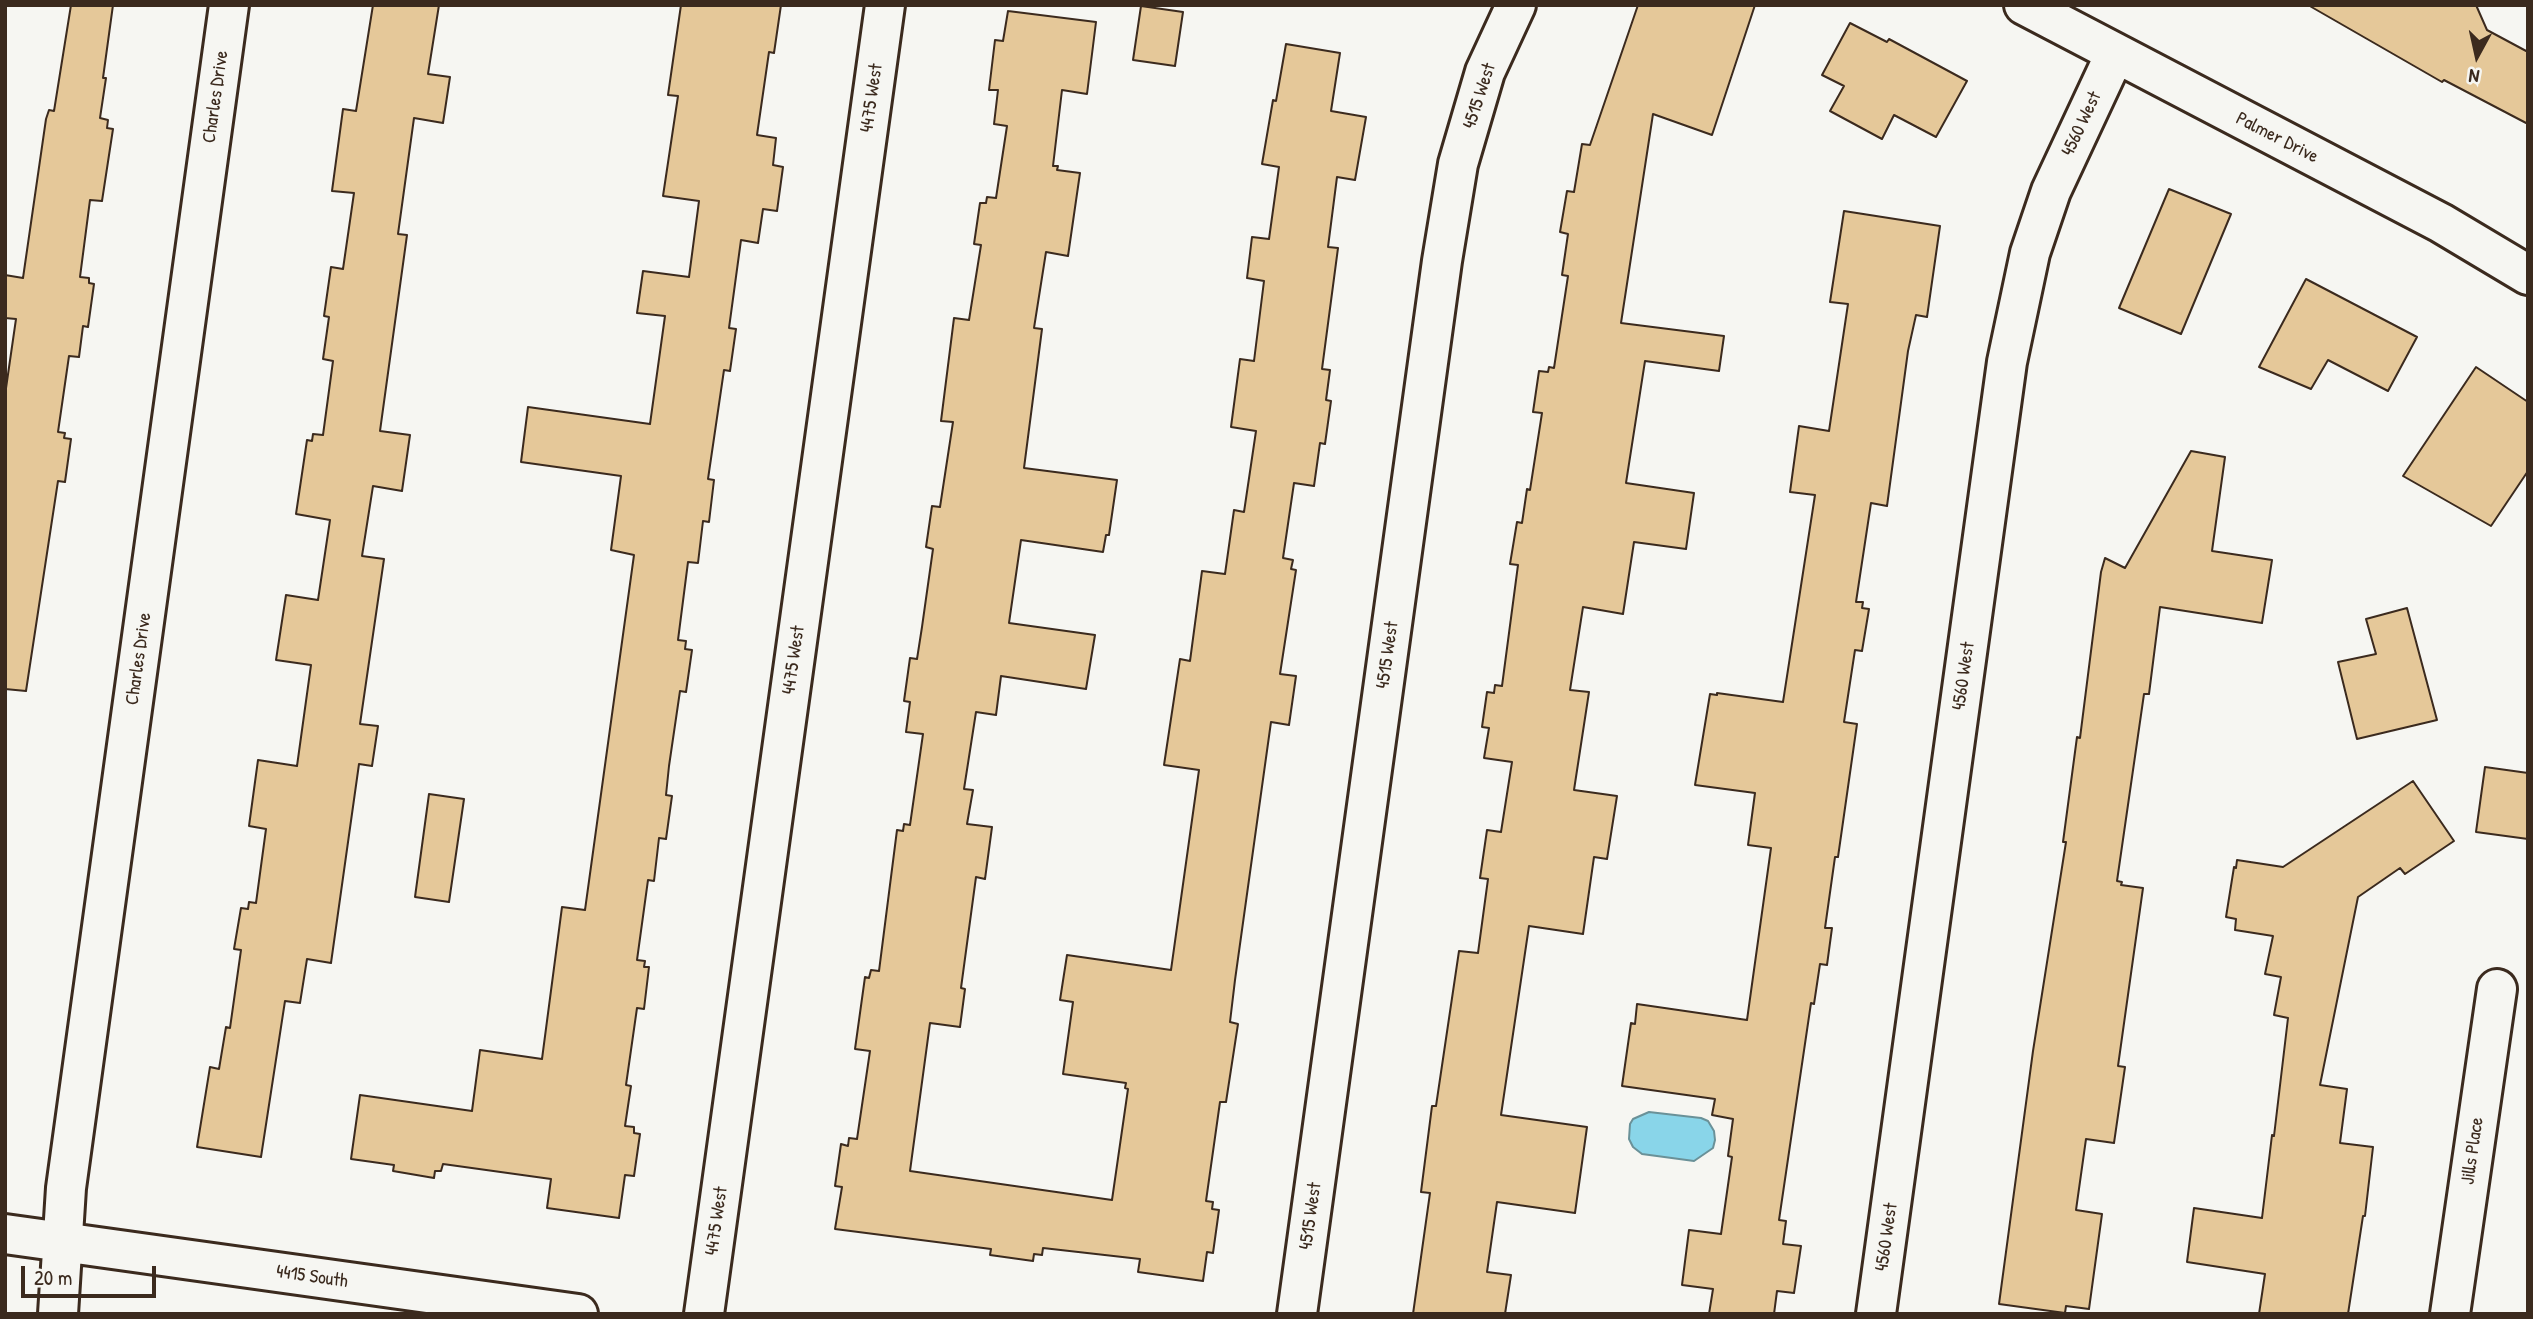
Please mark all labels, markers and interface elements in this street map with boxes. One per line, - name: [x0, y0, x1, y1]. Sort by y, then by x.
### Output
- north arrow: [2442, 21, 2512, 91]
- street label: Charles Drive: [198, 49, 234, 145]
- street label: 4515 West: [1459, 60, 1501, 132]
- street label: 4475 West: [856, 62, 888, 134]
- text: N: [2467, 63, 2481, 90]
- street label: 4560 West: [2057, 88, 2107, 160]
- street label: Palmer Drive: [2232, 108, 2322, 168]
- street label: Charles Drive: [121, 611, 157, 707]
- street label: 4515 West: [1372, 620, 1404, 690]
- street label: 4475 West: [778, 624, 810, 696]
- street label: 4560 West: [1948, 640, 1980, 712]
- street label: Jills Place: [2457, 1116, 2489, 1186]
- street label: 4515 West: [1295, 1181, 1327, 1251]
- street label: 4475 West: [701, 1185, 733, 1257]
- street label: 4560 West: [1871, 1201, 1903, 1273]
- scale bar: [24, 1252, 159, 1296]
- street label: 4415 South: [275, 1261, 349, 1293]
- text: 20 m: [34, 1263, 72, 1292]

